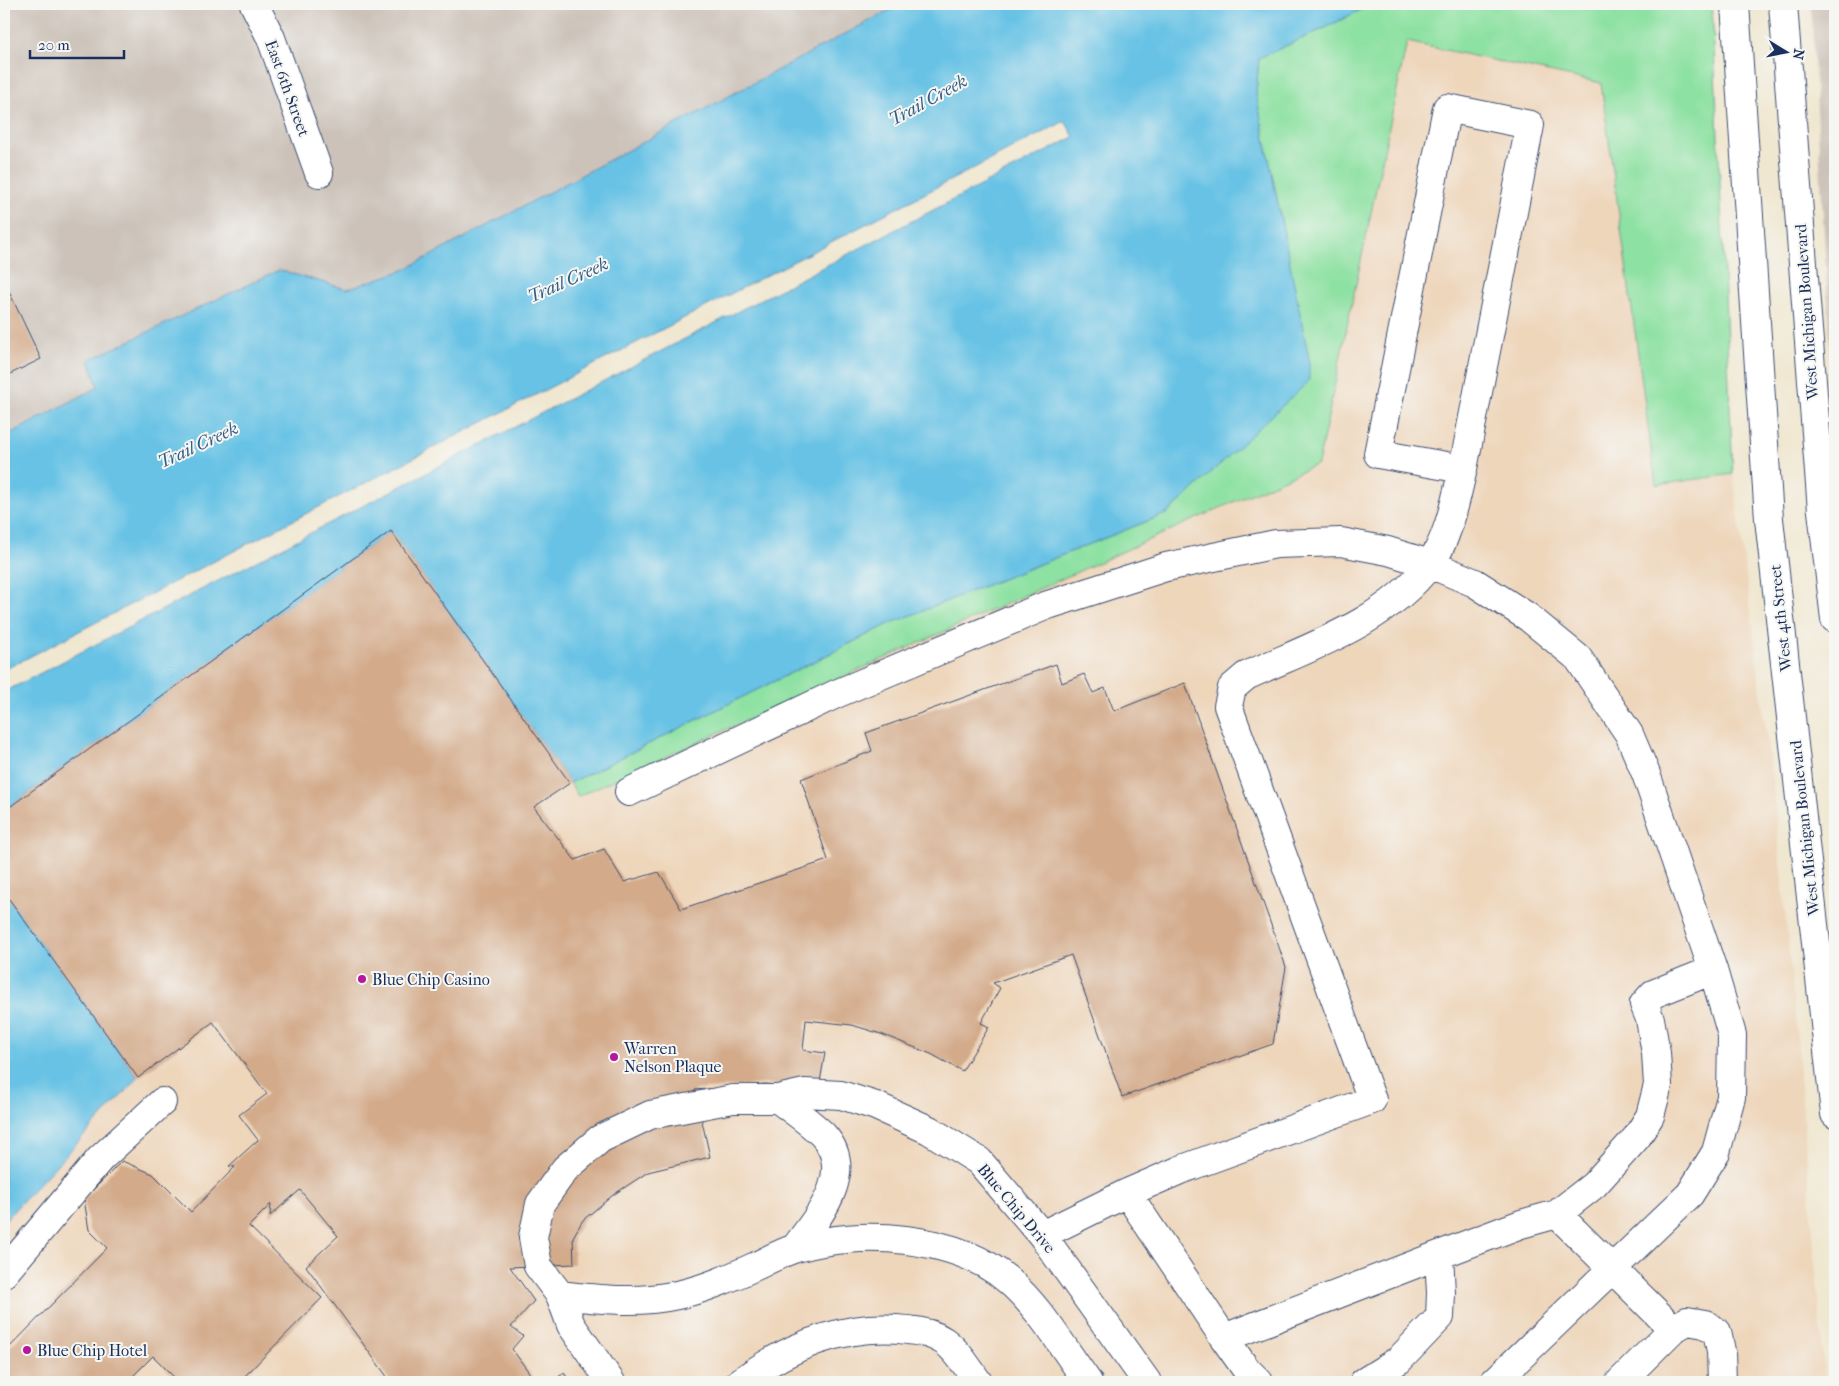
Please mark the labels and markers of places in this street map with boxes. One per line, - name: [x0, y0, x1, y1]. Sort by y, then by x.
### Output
- place label: Blue Chip Casino: [372, 970, 490, 989]
- marker: Blue Chip Casino: [356, 973, 368, 985]
- place label: Warren Nelson Plaque: [623, 1039, 722, 1076]
- marker: Warren Nelson Plaque: [608, 1051, 620, 1063]
- place label: Blue Chip Hotel: [37, 1341, 148, 1360]
- marker: Blue Chip Hotel: [21, 1344, 33, 1356]

